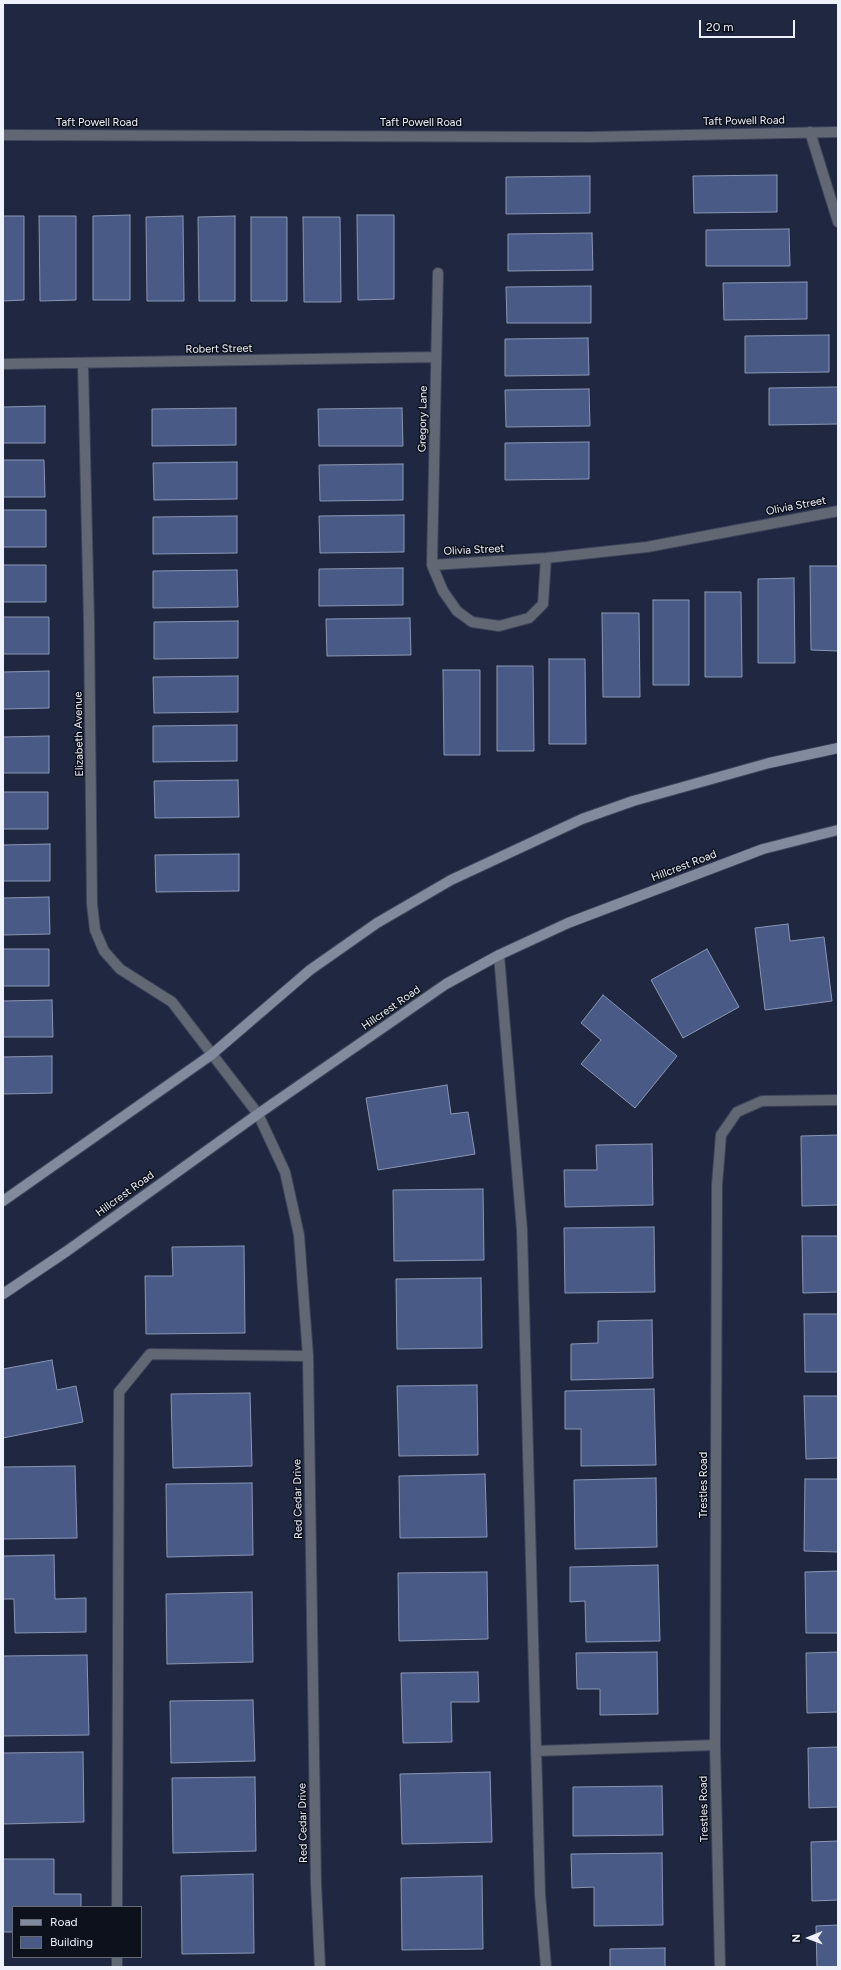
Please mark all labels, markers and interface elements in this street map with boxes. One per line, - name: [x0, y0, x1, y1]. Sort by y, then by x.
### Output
- scale bar: [701, 12, 797, 38]
- text: 20 m: [706, 20, 734, 34]
- street label: Taft Powell Road: [703, 114, 785, 128]
- street label: Taft Powell Road: [56, 116, 138, 130]
- street label: Taft Powell Road: [380, 116, 462, 130]
- street label: Robert Street: [185, 342, 253, 356]
- street label: Gregory Lane: [416, 386, 430, 452]
- street label: Olivia Street: [765, 494, 827, 518]
- street label: Olivia Street: [443, 542, 505, 558]
- street label: Elizabeth Avenue: [72, 691, 86, 777]
- street label: Hillcrest Road: [650, 848, 718, 884]
- street label: Hillcrest Road: [359, 983, 423, 1033]
- street label: Hillcrest Road: [93, 1168, 157, 1220]
- street label: Trestles Road: [697, 1452, 711, 1518]
- street label: Red Cedar Drive: [291, 1459, 305, 1539]
- street label: Trestles Road: [697, 1776, 711, 1842]
- street label: Red Cedar Drive: [296, 1783, 310, 1863]
- legend: [12, 1906, 142, 1958]
- text: Road: [50, 1915, 78, 1929]
- north arrow: [789, 1918, 829, 1958]
- text: N: [790, 1934, 803, 1943]
- text: Building: [50, 1935, 93, 1949]

